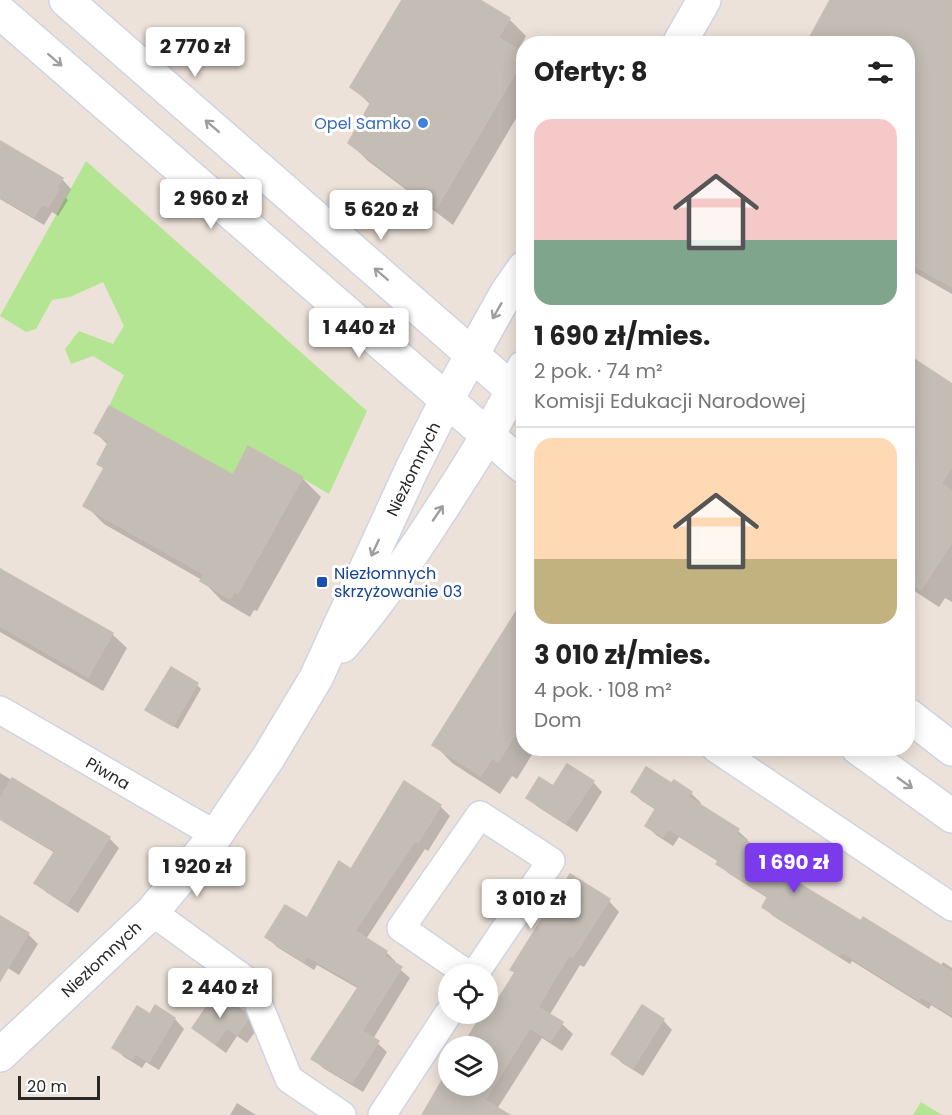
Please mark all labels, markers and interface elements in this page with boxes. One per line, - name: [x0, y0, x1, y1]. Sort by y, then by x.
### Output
- pin: 2 770 zł: [133, 27, 257, 78]
- text: 2 770 zł: [160, 32, 230, 60]
- one-way arrow: [47, 53, 62, 67]
- text: Oferty: 8: [534, 54, 648, 90]
- icon: filters: [864, 56, 897, 89]
- place label: Opel Samko: [314, 112, 411, 135]
- marker: Opel Samko: [416, 116, 430, 130]
- one-way arrow: [205, 119, 220, 133]
- icon: home: [662, 158, 770, 266]
- pin: 2 960 zł: [149, 179, 273, 230]
- text: 2 960 zł: [174, 184, 248, 212]
- pin: 5 620 zł: [319, 190, 443, 241]
- text: 5 620 zł: [343, 195, 419, 223]
- one-way arrow: [373, 268, 389, 281]
- one-way arrow: [490, 302, 502, 319]
- pin: 1 440 zł: [297, 308, 421, 359]
- text: 1 440 zł: [323, 313, 395, 341]
- text: 1 690 zł/mies.: [534, 318, 710, 354]
- text: 2 pok. · 74 m²: [534, 357, 663, 385]
- text: Komisji Edukacji Narodowej: [534, 387, 806, 415]
- street label: Niezłomnych: [381, 418, 446, 520]
- icon: home: [662, 477, 770, 585]
- one-way arrow: [433, 505, 445, 522]
- one-way arrow: [369, 538, 381, 556]
- place label: Niezłomnych skrzyżowanie 03: [334, 562, 462, 603]
- marker: Niezłomnych skrzyżowanie 03: [315, 575, 329, 589]
- text: 3 010 zł/mies.: [534, 637, 711, 673]
- text: 4 pok. · 108 m²: [534, 676, 672, 704]
- text: Dom: [534, 706, 582, 734]
- street label: Piwna: [81, 752, 134, 795]
- one-way arrow: [896, 777, 912, 789]
- pin: 1 690 zł: [732, 843, 856, 894]
- pin: 1 920 zł: [135, 847, 259, 898]
- text: 1 690 zł: [759, 848, 829, 876]
- text: 1 920 zł: [162, 852, 232, 880]
- pin: 3 010 zł: [469, 879, 593, 930]
- text: 3 010 zł: [496, 884, 566, 912]
- street label: Niezłomnych: [56, 916, 147, 1003]
- map controls: [438, 964, 498, 1096]
- button: locate: [438, 964, 498, 1024]
- pin: 2 440 zł: [158, 968, 282, 1019]
- text: 2 440 zł: [182, 973, 258, 1001]
- button: layers: [438, 1036, 498, 1096]
- scale bar: [18, 1073, 100, 1100]
- text: 20 m: [27, 1075, 67, 1098]

